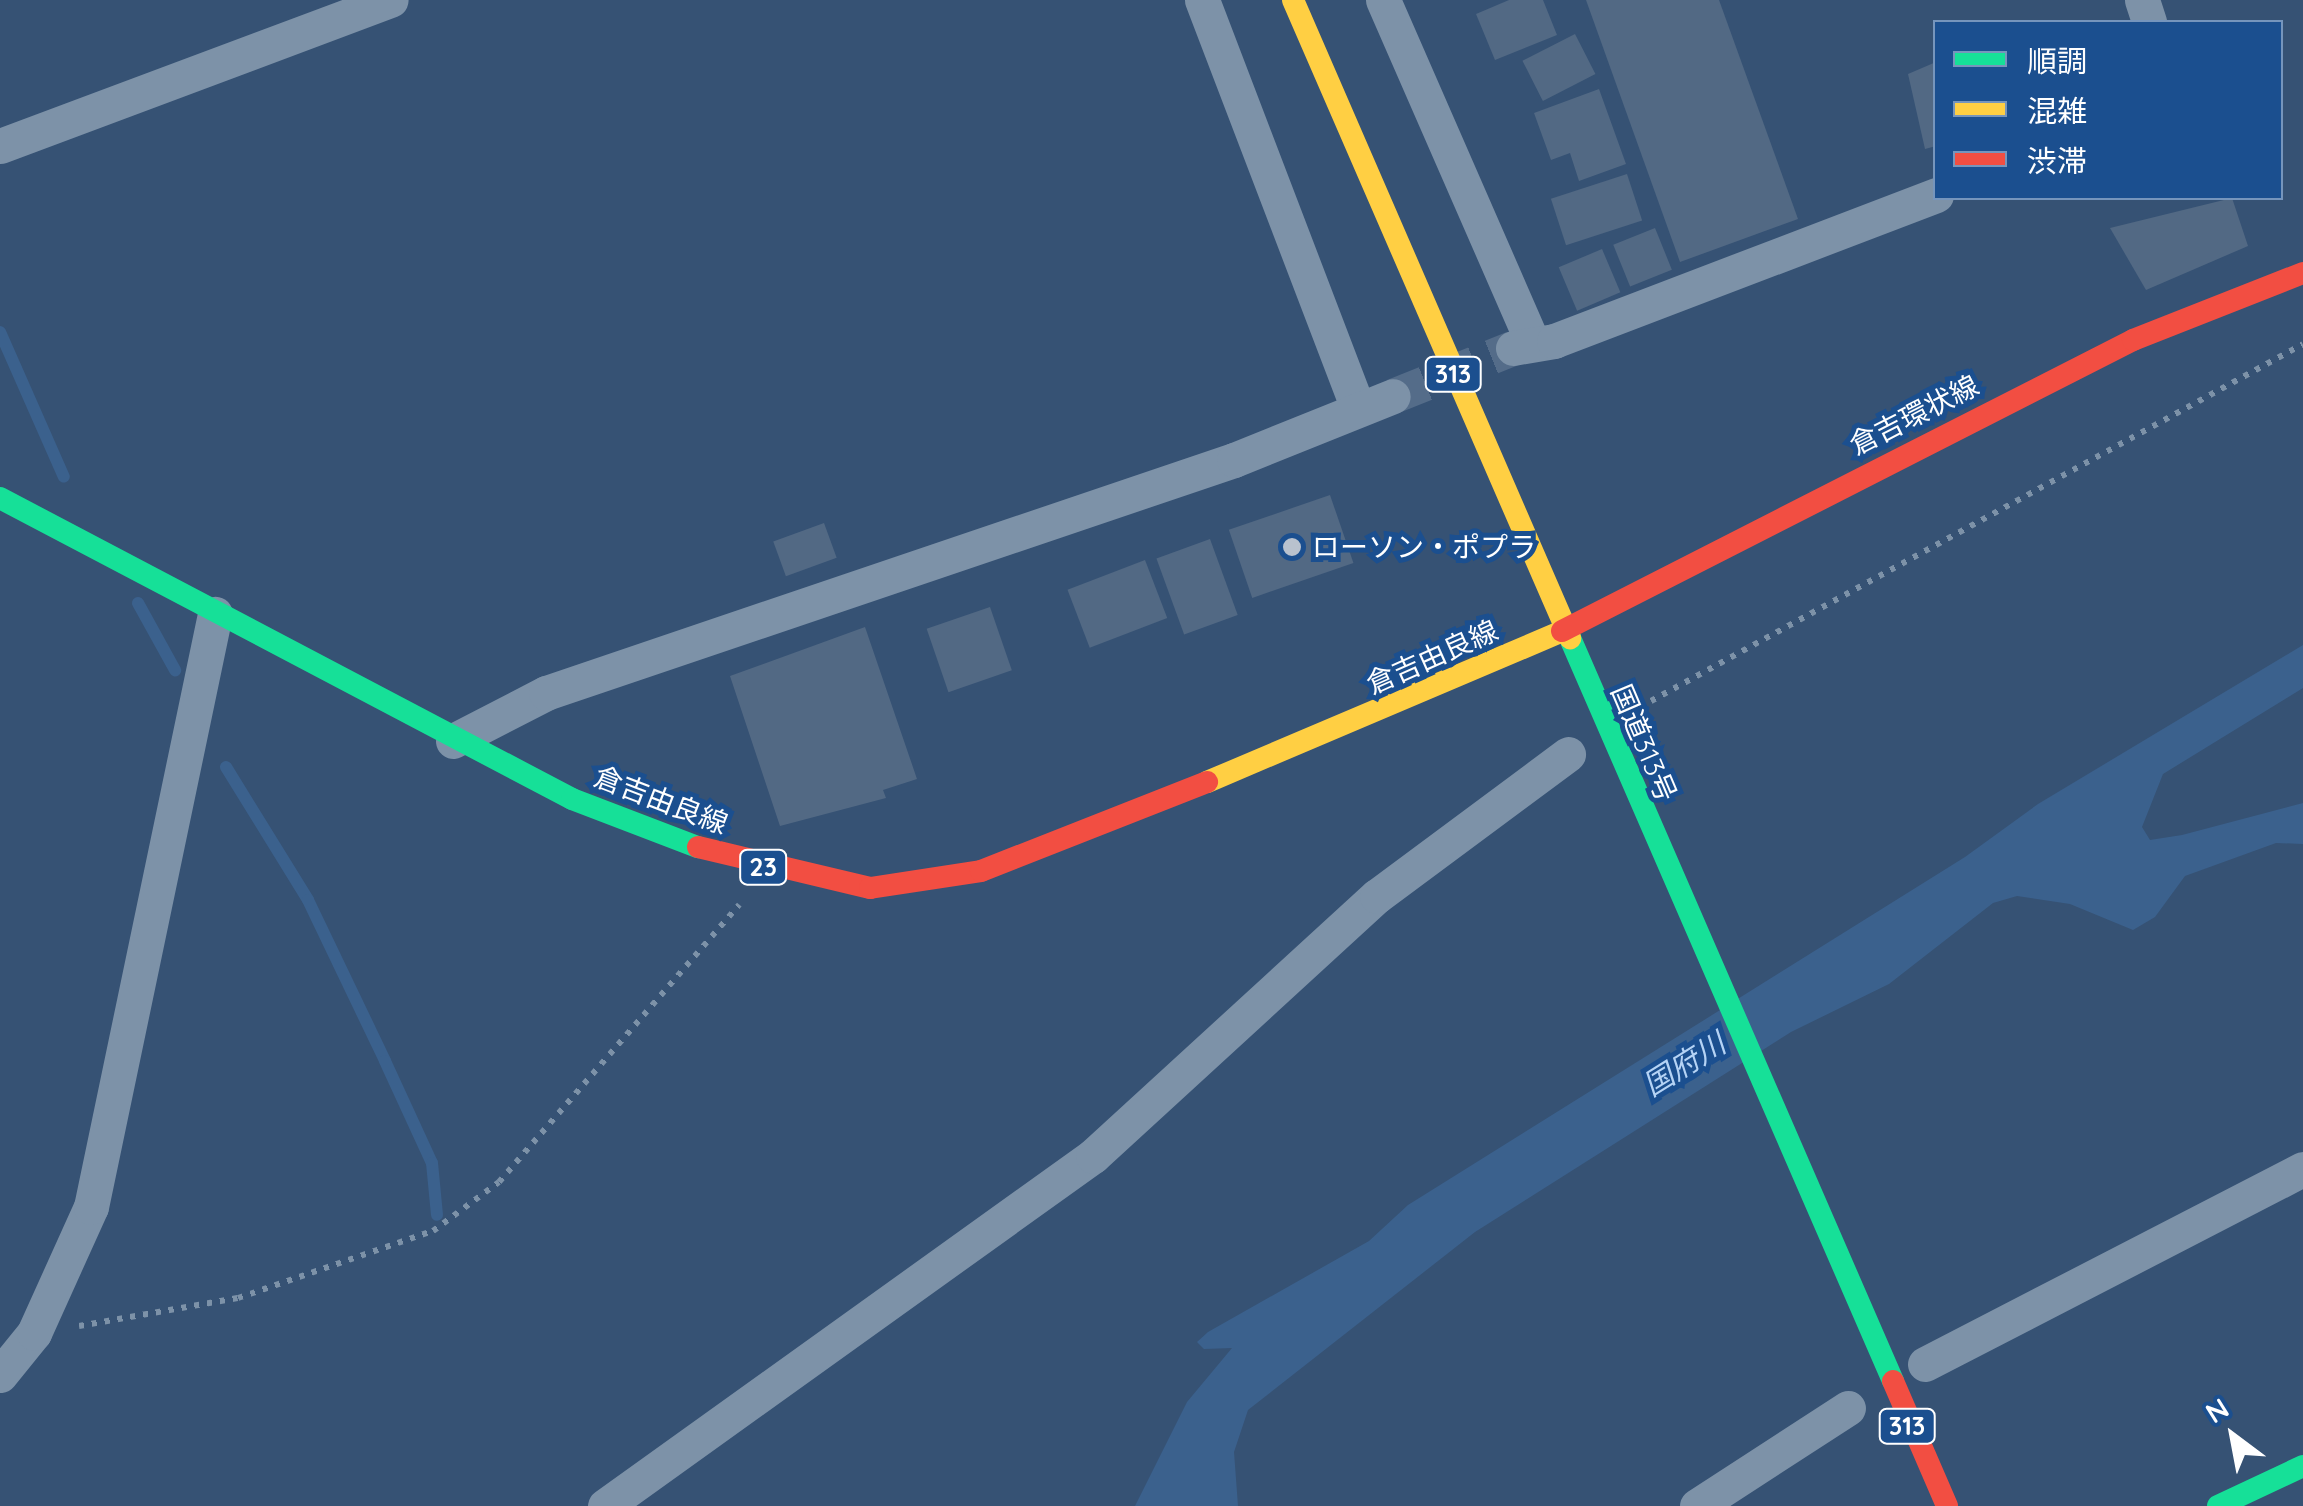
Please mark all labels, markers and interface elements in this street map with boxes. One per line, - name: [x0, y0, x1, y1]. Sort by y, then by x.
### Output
- legend: [1933, 20, 2283, 200]
- text: 順調: [2027, 42, 2087, 80]
- text: 混雑: [2027, 92, 2087, 130]
- text: 渋滞: [2027, 142, 2087, 180]
- road number: 313: [1423, 354, 1483, 394]
- street label: 倉吉環状線: [1844, 368, 1984, 462]
- place label: ローソン・ポプラ: [1312, 530, 1536, 564]
- marker: ローソン・ポプラ: [1281, 536, 1303, 558]
- street label: 倉吉由良線: [1361, 613, 1503, 701]
- street label: 国道313号: [1604, 680, 1684, 806]
- street label: 倉吉由良線: [590, 759, 732, 841]
- road number: 23: [738, 847, 788, 887]
- water label: 国府川: [1636, 1025, 1732, 1103]
- north arrow: [2183, 1386, 2283, 1486]
- text: N: [2199, 1390, 2235, 1430]
- road number: 313: [1877, 1406, 1937, 1446]

